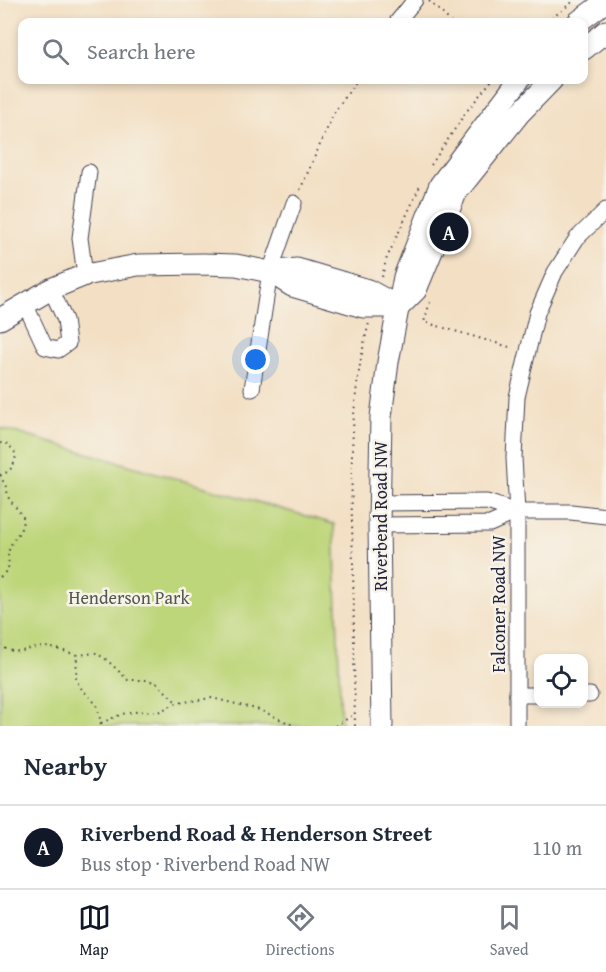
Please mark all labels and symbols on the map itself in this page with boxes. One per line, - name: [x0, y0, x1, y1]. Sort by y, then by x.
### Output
- pin: A: [430, 210, 468, 254]
- your location: [241, 345, 270, 374]
- street label: Riverbend Road NW: [367, 440, 394, 591]
- street label: Falconer Road NW: [485, 535, 512, 673]
- park label: Henderson Park: [68, 584, 190, 611]

